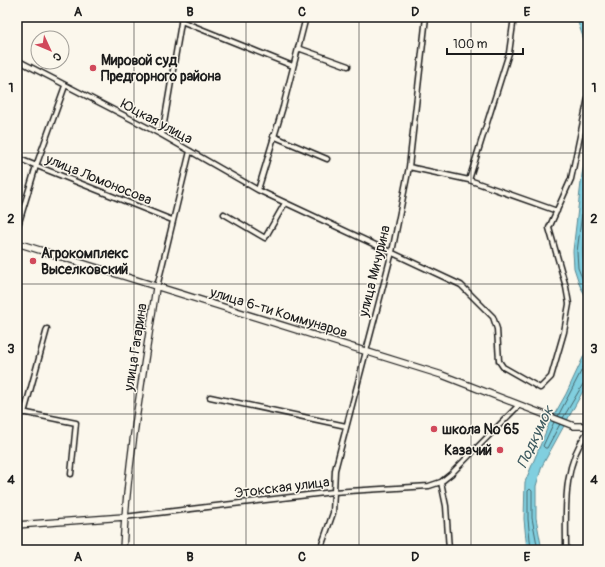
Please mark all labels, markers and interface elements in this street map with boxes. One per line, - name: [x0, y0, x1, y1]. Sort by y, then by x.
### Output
- text: A: [74, 4, 83, 20]
- text: B: [186, 4, 194, 20]
- text: C: [298, 4, 306, 20]
- text: D: [411, 4, 419, 20]
- text: E: [524, 4, 531, 20]
- north arrow: [30, 30, 70, 70]
- scale bar: [447, 30, 523, 56]
- text: 100 m: [453, 37, 488, 52]
- text: С: [50, 50, 64, 64]
- place label: Мировой суд Предгорного района: [101, 52, 221, 85]
- marker: Мировой суд Предгорного района: [88, 63, 98, 73]
- text: 1: [8, 80, 14, 96]
- text: 1: [591, 80, 597, 96]
- street label: Юцкая улица: [118, 95, 196, 148]
- street label: улица Ломоносова: [42, 150, 154, 209]
- text: 2: [7, 211, 15, 227]
- text: 2: [590, 211, 598, 227]
- street label: улица Мичурина: [355, 224, 394, 320]
- place label: Агрокомплекс Выселковский: [41, 245, 129, 278]
- marker: Агрокомплекс Выселковский: [28, 256, 38, 266]
- street label: улица 6-ти Коммунаров: [207, 283, 350, 342]
- street label: улица Гагарина: [120, 302, 151, 393]
- text: 3: [7, 341, 15, 357]
- text: 3: [590, 341, 598, 357]
- water label: Подкумок: [513, 402, 559, 471]
- place label: школа № 65: [442, 421, 520, 438]
- marker: школа № 65: [429, 424, 439, 434]
- place label: Казачий: [444, 442, 492, 459]
- marker: Казачий: [495, 445, 505, 455]
- text: 4: [7, 472, 15, 488]
- text: 4: [590, 472, 598, 488]
- street label: Этокская улица: [234, 473, 330, 502]
- text: A: [74, 549, 83, 565]
- text: B: [186, 549, 194, 565]
- text: C: [298, 549, 306, 565]
- text: D: [411, 549, 419, 565]
- text: E: [524, 549, 531, 565]

